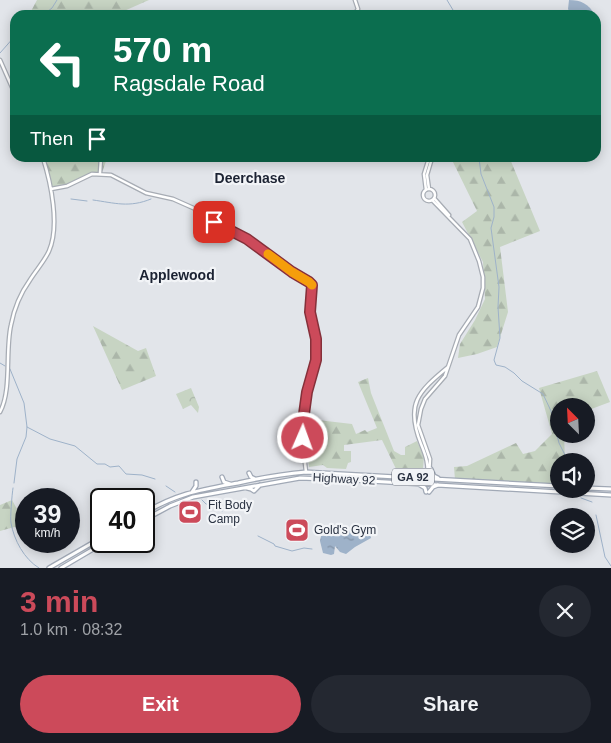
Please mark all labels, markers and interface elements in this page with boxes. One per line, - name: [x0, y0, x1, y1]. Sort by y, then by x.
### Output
- icon: left: [30, 30, 95, 95]
- text: 570 m: [113, 30, 212, 69]
- text: Ragsdale Road: [113, 71, 265, 96]
- icon: arrive: [83, 125, 111, 153]
- text: Then: [30, 128, 73, 149]
- district label: Deerchase: [215, 170, 286, 186]
- pin: [193, 201, 235, 243]
- icon: arrive: [200, 208, 228, 236]
- district label: Applewood: [139, 267, 215, 283]
- north arrow: [550, 398, 595, 442]
- map controls: [550, 398, 595, 553]
- position arrow: [276, 411, 328, 463]
- button: sound: [550, 453, 595, 498]
- road number: GA 92: [392, 468, 434, 486]
- street label: Highway 92: [312, 470, 376, 488]
- speed limit sign: 40: [90, 488, 155, 553]
- place label: Fit Body Camp: [208, 498, 252, 526]
- sports icon: Fit Body Camp: [177, 499, 203, 525]
- text: 39: [34, 500, 61, 528]
- button: layers: [550, 508, 595, 553]
- sports icon: Gold's Gym: [284, 517, 310, 543]
- place label: Gold's Gym: [314, 523, 376, 537]
- text: km/h: [34, 526, 61, 540]
- text: 3 min: [20, 585, 98, 618]
- button: close: [539, 585, 591, 637]
- text: 1.0 km · 08:32: [20, 621, 122, 638]
- button: Exit: [20, 675, 301, 733]
- button: Share: [311, 675, 591, 733]

